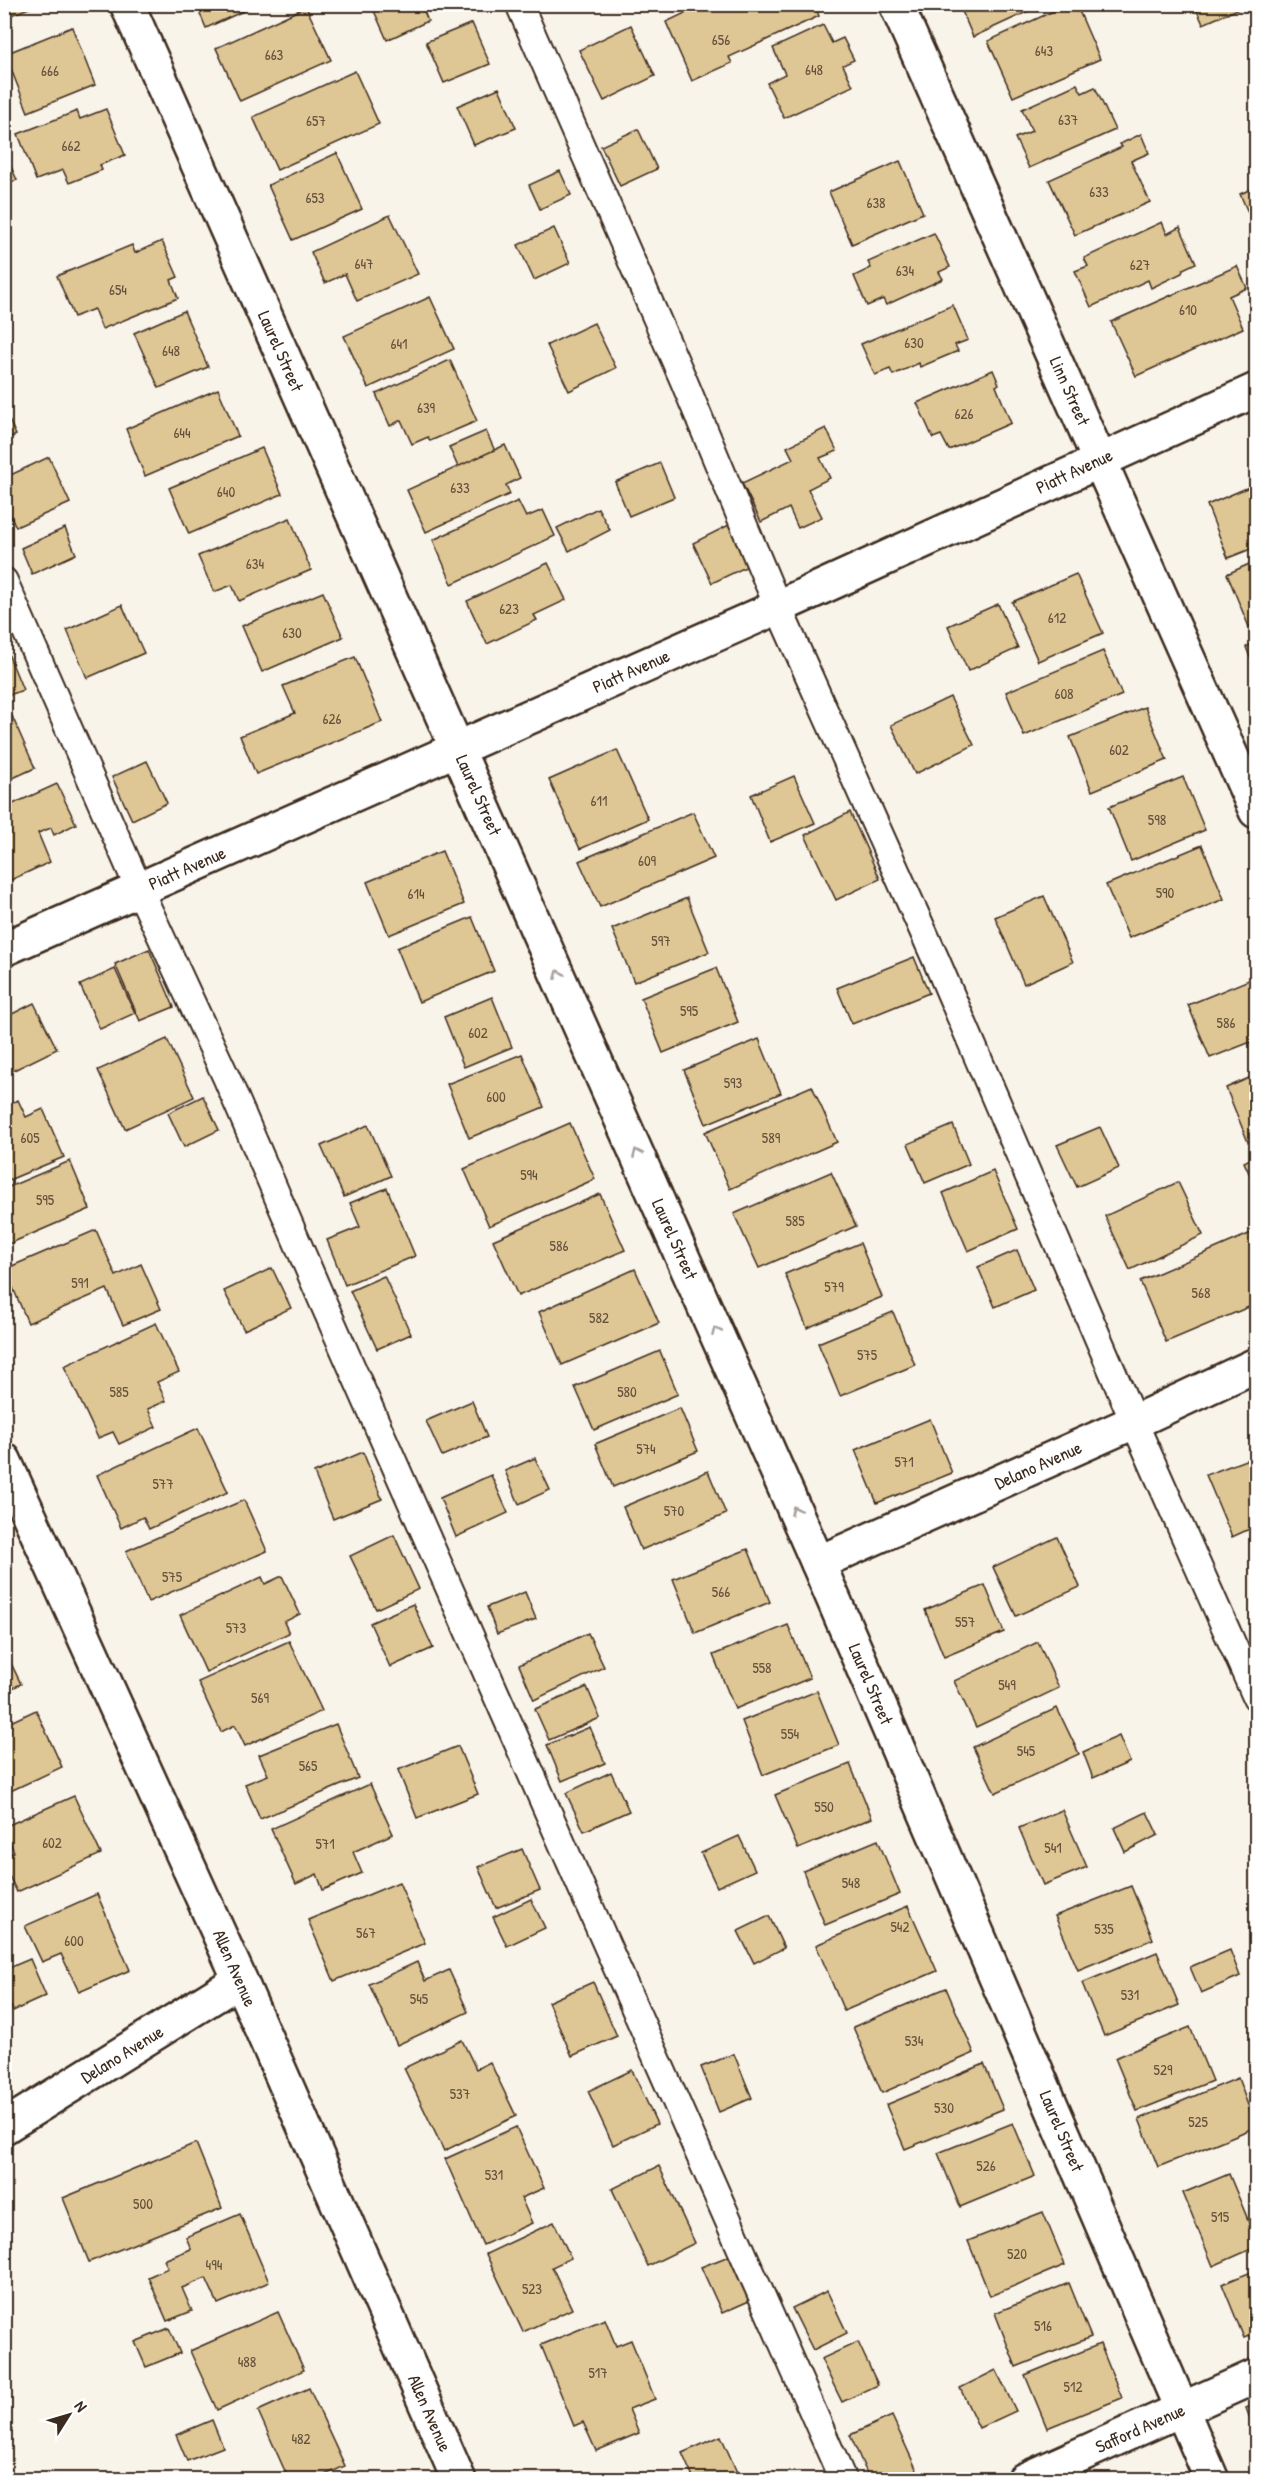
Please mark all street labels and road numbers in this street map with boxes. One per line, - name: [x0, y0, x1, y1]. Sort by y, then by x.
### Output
- street label: Laurel Street: [252, 307, 310, 396]
- street label: Linn Street: [1044, 353, 1097, 430]
- street label: Piatt Avenue: [1032, 442, 1116, 500]
- street label: Piatt Avenue: [588, 643, 674, 699]
- street label: Laurel Street: [450, 751, 508, 840]
- street label: Piatt Avenue: [144, 840, 230, 896]
- street label: Laurel Street: [646, 1195, 704, 1284]
- street label: Delano Avenue: [991, 1435, 1085, 1495]
- street label: Laurel Street: [843, 1640, 900, 1729]
- street label: Allen Avenue: [207, 1926, 263, 2010]
- street label: Delano Avenue: [76, 2019, 168, 2089]
- street label: Laurel Street: [1034, 2087, 1091, 2176]
- street label: Allen Avenue: [402, 2371, 458, 2455]
- street label: Safford Avenue: [1091, 2397, 1189, 2459]

